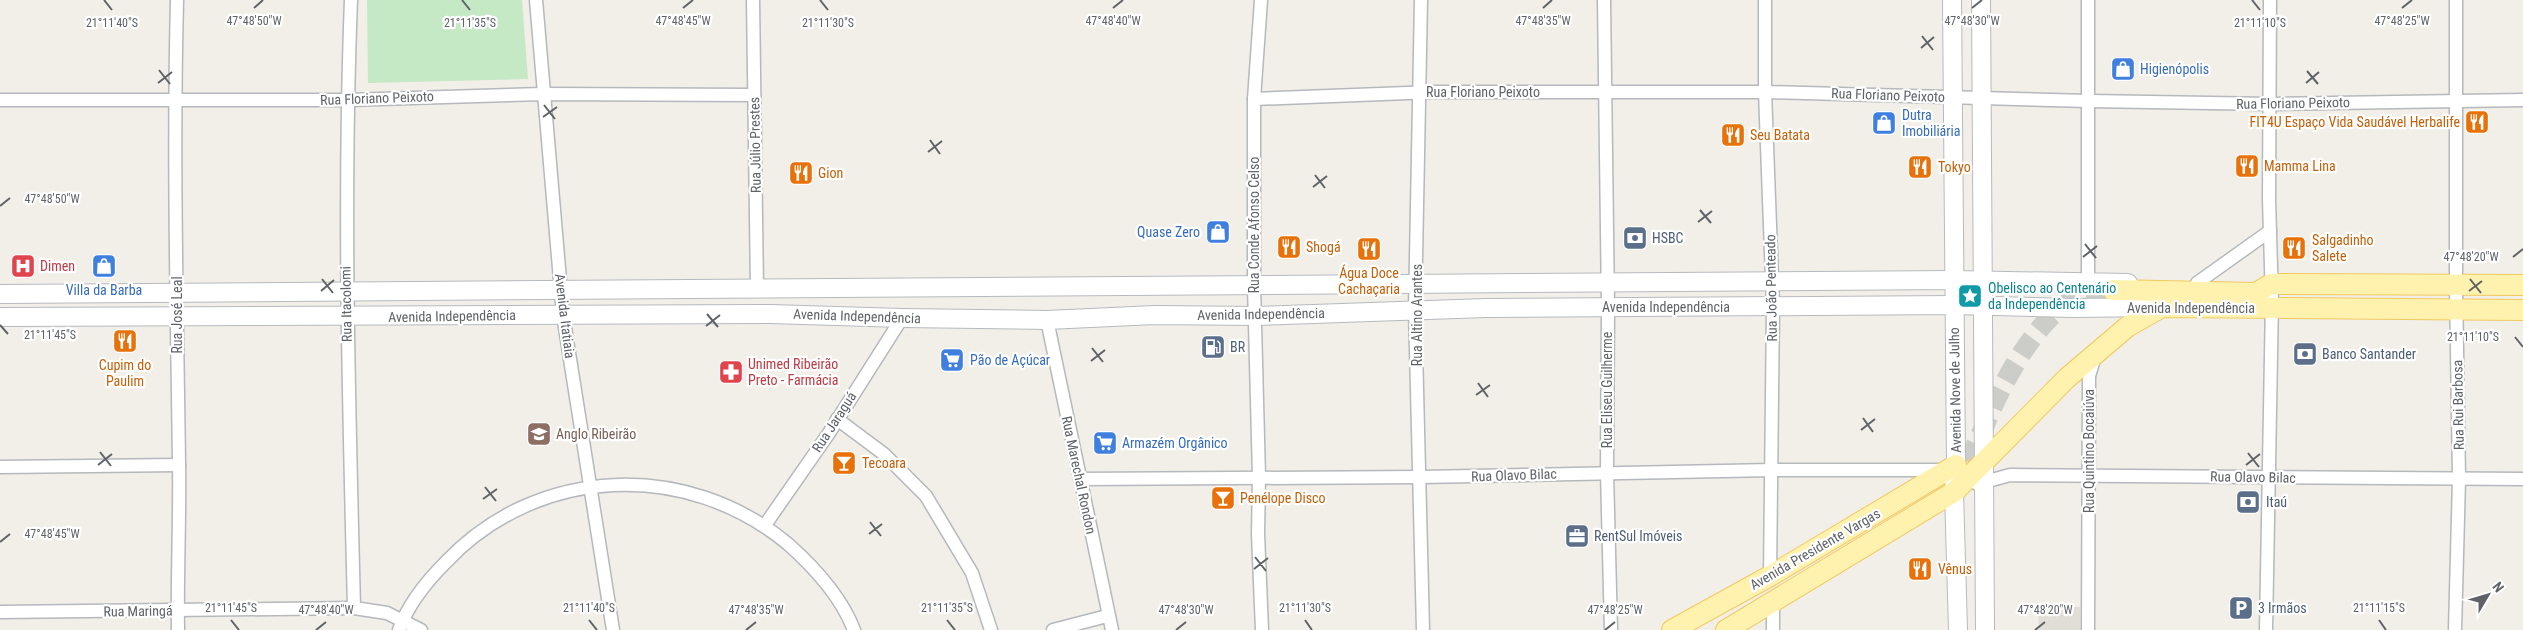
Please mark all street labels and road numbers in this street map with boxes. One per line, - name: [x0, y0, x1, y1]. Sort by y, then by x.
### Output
- street label: Rua Floriano Peixoto: [1426, 84, 1540, 100]
- street label: Rua Floriano Peixoto: [1831, 85, 1945, 105]
- street label: Rua Floriano Peixoto: [320, 88, 434, 108]
- street label: Rua Floriano Peixoto: [2236, 94, 2350, 112]
- street label: Rua Júlio Prestes: [746, 97, 764, 193]
- street label: Rua Conde Afonso Celso: [1246, 157, 1262, 293]
- street label: Rua João Penteado: [1762, 234, 1780, 342]
- street label: Rua Altino Arantes: [1409, 264, 1425, 366]
- street label: Rua Itacolomi: [337, 266, 355, 342]
- street label: Avenida Itatiaia: [552, 273, 578, 359]
- street label: Rua José Leal: [169, 276, 185, 354]
- street label: Avenida Independência: [1602, 299, 1730, 315]
- street label: Avenida Independência: [2127, 300, 2255, 316]
- street label: Avenida Independência: [1197, 305, 1325, 323]
- street label: Avenida Independência: [793, 306, 921, 326]
- street label: Avenida Independência: [388, 307, 516, 325]
- street label: Avenida Nove de Julho: [1946, 327, 1964, 453]
- street label: Rua Eliseu Guilherme: [1599, 331, 1615, 448]
- street label: Rua Rui Barbosa: [2449, 360, 2467, 450]
- street label: Rua Jaraguá: [809, 389, 859, 455]
- street label: Rua Quintino Bocaiúva: [2081, 389, 2097, 513]
- street label: Rua Marechal Rondon: [1059, 414, 1099, 536]
- street label: Rua Olavo Bilac: [1471, 466, 1557, 484]
- street label: Rua Olavo Bilac: [2210, 468, 2296, 486]
- street label: Avenida Presidente Vargas: [1747, 505, 1883, 593]
- street label: Rua Maringá: [103, 602, 173, 620]

